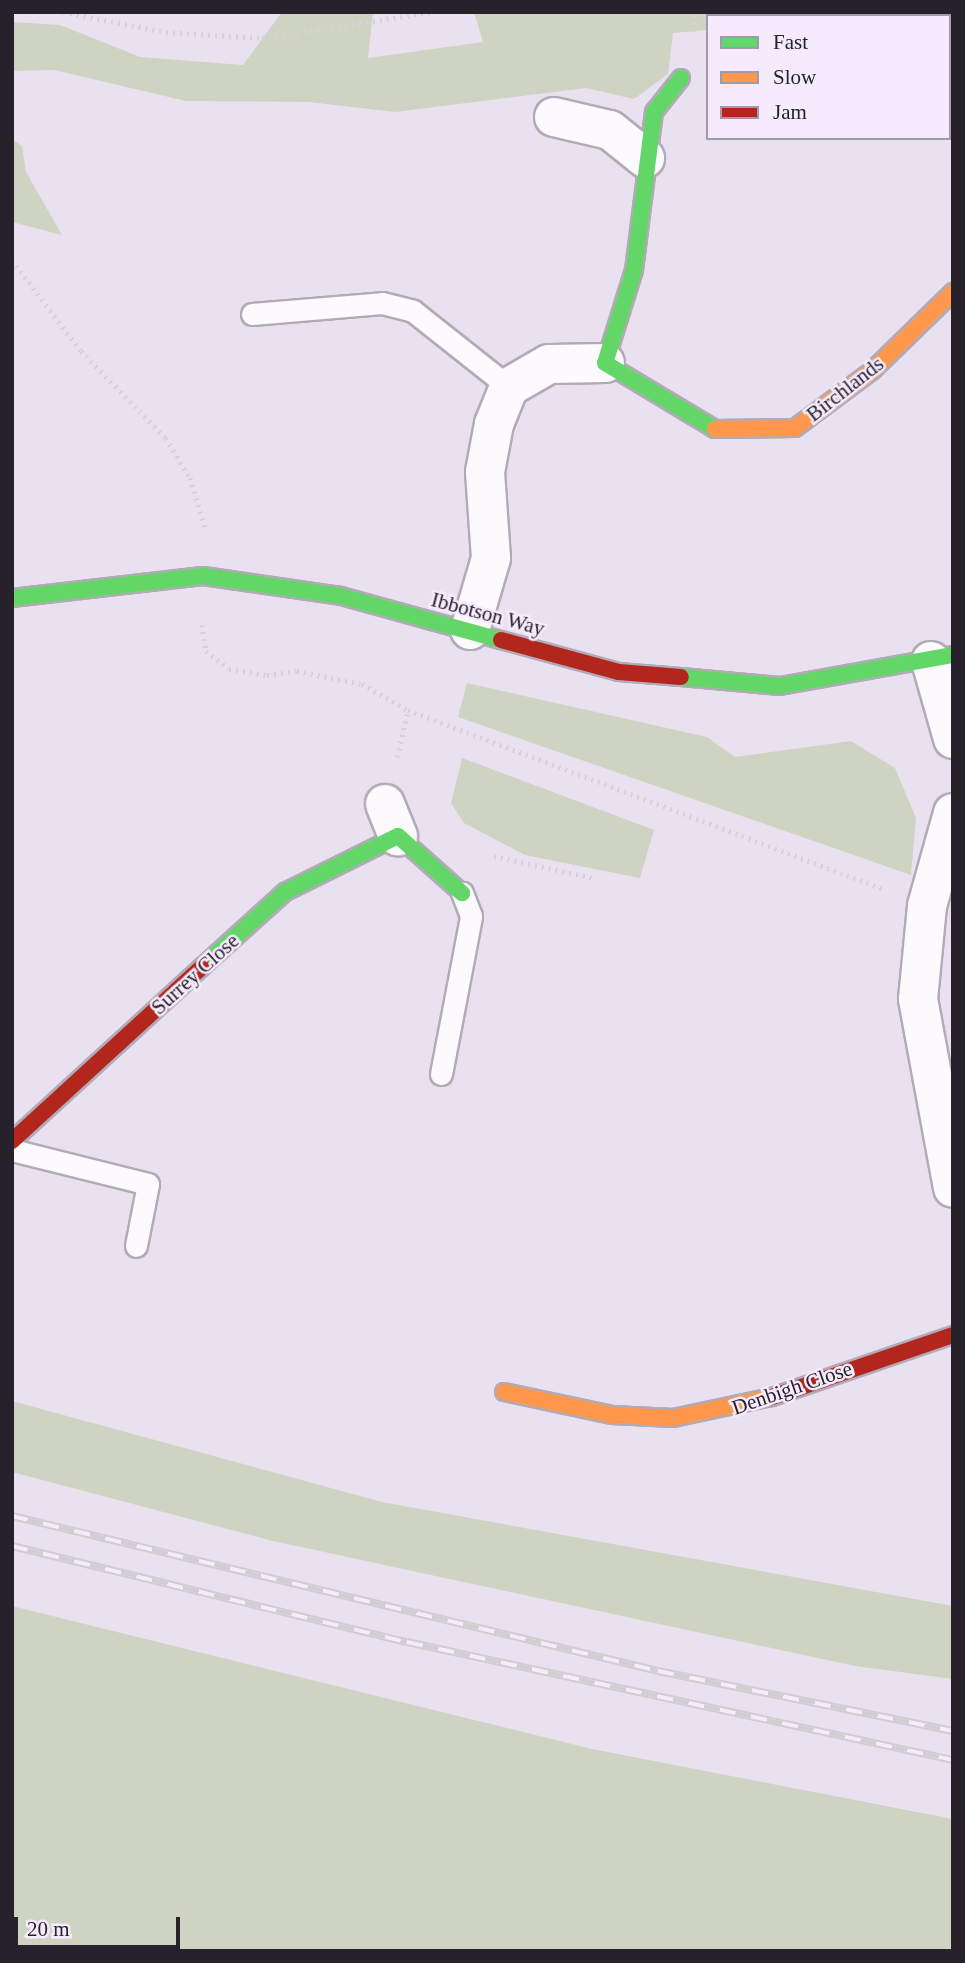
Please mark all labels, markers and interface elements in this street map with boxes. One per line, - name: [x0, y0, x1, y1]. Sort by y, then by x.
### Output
- legend: [706, 14, 951, 140]
- text: Fast: [773, 30, 808, 54]
- text: Slow: [773, 65, 816, 89]
- text: Jam: [773, 100, 807, 124]
- street label: Birchlands: [801, 351, 889, 427]
- street label: Ibbotson Way: [428, 587, 548, 641]
- street label: Surrey Close: [146, 928, 244, 1020]
- street label: Denbigh Close: [729, 1356, 855, 1420]
- scale bar: [18, 1904, 184, 1948]
- text: 20 m: [27, 1917, 70, 1941]

